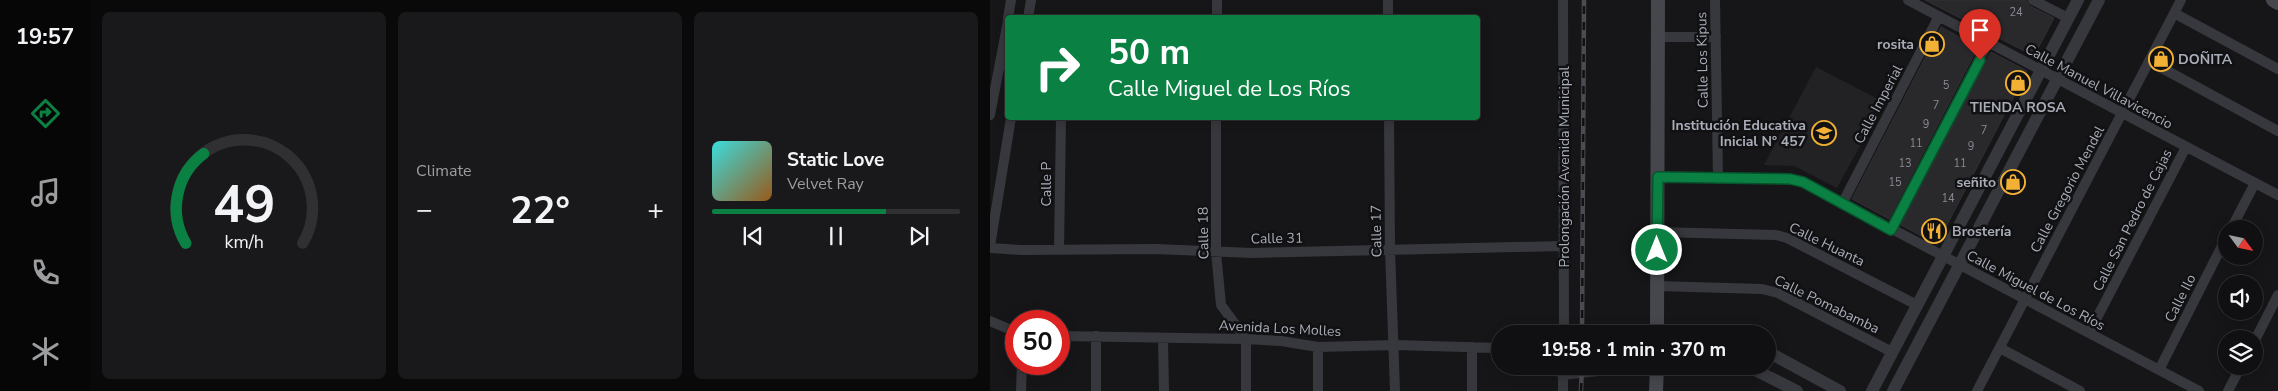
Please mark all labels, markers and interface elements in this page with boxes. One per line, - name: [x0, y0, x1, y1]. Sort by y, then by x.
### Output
- house number: 24: [2009, 5, 2023, 20]
- pin: [1959, 9, 2001, 60]
- street label: Calle Los Kipus: [1692, 11, 1713, 108]
- icon: arrive: [1966, 16, 1994, 44]
- text: 19:57: [16, 22, 74, 52]
- text: 50 m: [1108, 29, 1190, 76]
- shop icon: rosita: [1919, 31, 1945, 57]
- icon: right: [1025, 35, 1090, 100]
- place label: rosita: [1877, 35, 1914, 54]
- street label: Calle Manuel Villavicencio: [2022, 39, 2176, 134]
- shop icon: DOÑITA: [2148, 46, 2174, 72]
- place label: DOÑITA: [2178, 50, 2233, 69]
- street label: Calle Imperial: [1850, 61, 1908, 147]
- street label: Prolongación Avenida Municipal: [1555, 66, 1574, 268]
- shop icon: TIENDA ROSA: [2005, 70, 2031, 96]
- text: Calle Miguel de Los Ríos: [1108, 74, 1351, 104]
- house number: 5: [1943, 78, 1950, 93]
- icon: directions: [28, 96, 63, 131]
- house number: 7: [1933, 98, 1939, 113]
- place label: TIENDA ROSA: [1970, 98, 2066, 117]
- place label: Institución Educativa Inicial Nº 457: [1672, 116, 1806, 151]
- house number: 9: [1923, 117, 1929, 132]
- school or university icon: Institución Educativa Inicial Nº 457: [1811, 120, 1837, 146]
- street label: Calle Gregorio Mendel: [2026, 122, 2109, 256]
- house number: 7: [1981, 123, 1987, 138]
- house number: 11: [1909, 136, 1923, 151]
- house number: 9: [1968, 139, 1974, 154]
- street label: Calle San Pedro de Cajas: [2088, 146, 2177, 295]
- text: Static Love: [787, 147, 884, 173]
- house number: 13: [1898, 156, 1912, 171]
- house number: 11: [1953, 156, 1967, 171]
- text: Climate: [416, 160, 471, 182]
- street label: Calle P: [1037, 161, 1056, 206]
- text: 49: [213, 169, 275, 240]
- shop icon: señito: [2000, 169, 2026, 195]
- text: Velvet Ray: [787, 173, 864, 195]
- place label: señito: [1956, 173, 1996, 192]
- icon: music: [28, 175, 63, 210]
- house number: 15: [1888, 175, 1902, 190]
- text: 22°: [510, 185, 570, 236]
- text: −: [416, 191, 433, 229]
- text: +: [647, 191, 664, 229]
- house number: 14: [1941, 191, 1955, 206]
- street label: Calle 17: [1367, 204, 1386, 257]
- street label: Calle 18: [1194, 206, 1213, 259]
- street label: Calle Huanta: [1786, 218, 1868, 271]
- restaurant icon: Brostería: [1921, 218, 1947, 244]
- north arrow: [2218, 220, 2262, 265]
- map controls: [2218, 220, 2263, 375]
- icon: previous: [739, 222, 767, 250]
- icon: pause: [822, 222, 850, 250]
- icon: next: [905, 222, 933, 250]
- place label: Brostería: [1952, 222, 2011, 241]
- position arrow: [1630, 223, 1682, 275]
- street label: Calle 31: [1251, 229, 1304, 248]
- text: km/h: [224, 230, 264, 254]
- street label: Calle Miguel de Los Ríos: [1963, 246, 2109, 335]
- icon: phone: [28, 255, 63, 290]
- street label: Calle Pomabamba: [1771, 271, 1883, 338]
- street label: Calle Ilo: [2160, 271, 2201, 325]
- button: sound: [2218, 275, 2263, 320]
- speed limit sign: 50: [1005, 310, 1070, 375]
- street label: Avenida Los Molles: [1218, 316, 1342, 341]
- button: layers: [2218, 330, 2263, 375]
- icon: climate: [28, 334, 63, 369]
- text: 19:58 · 1 min · 370 m: [1541, 337, 1726, 363]

